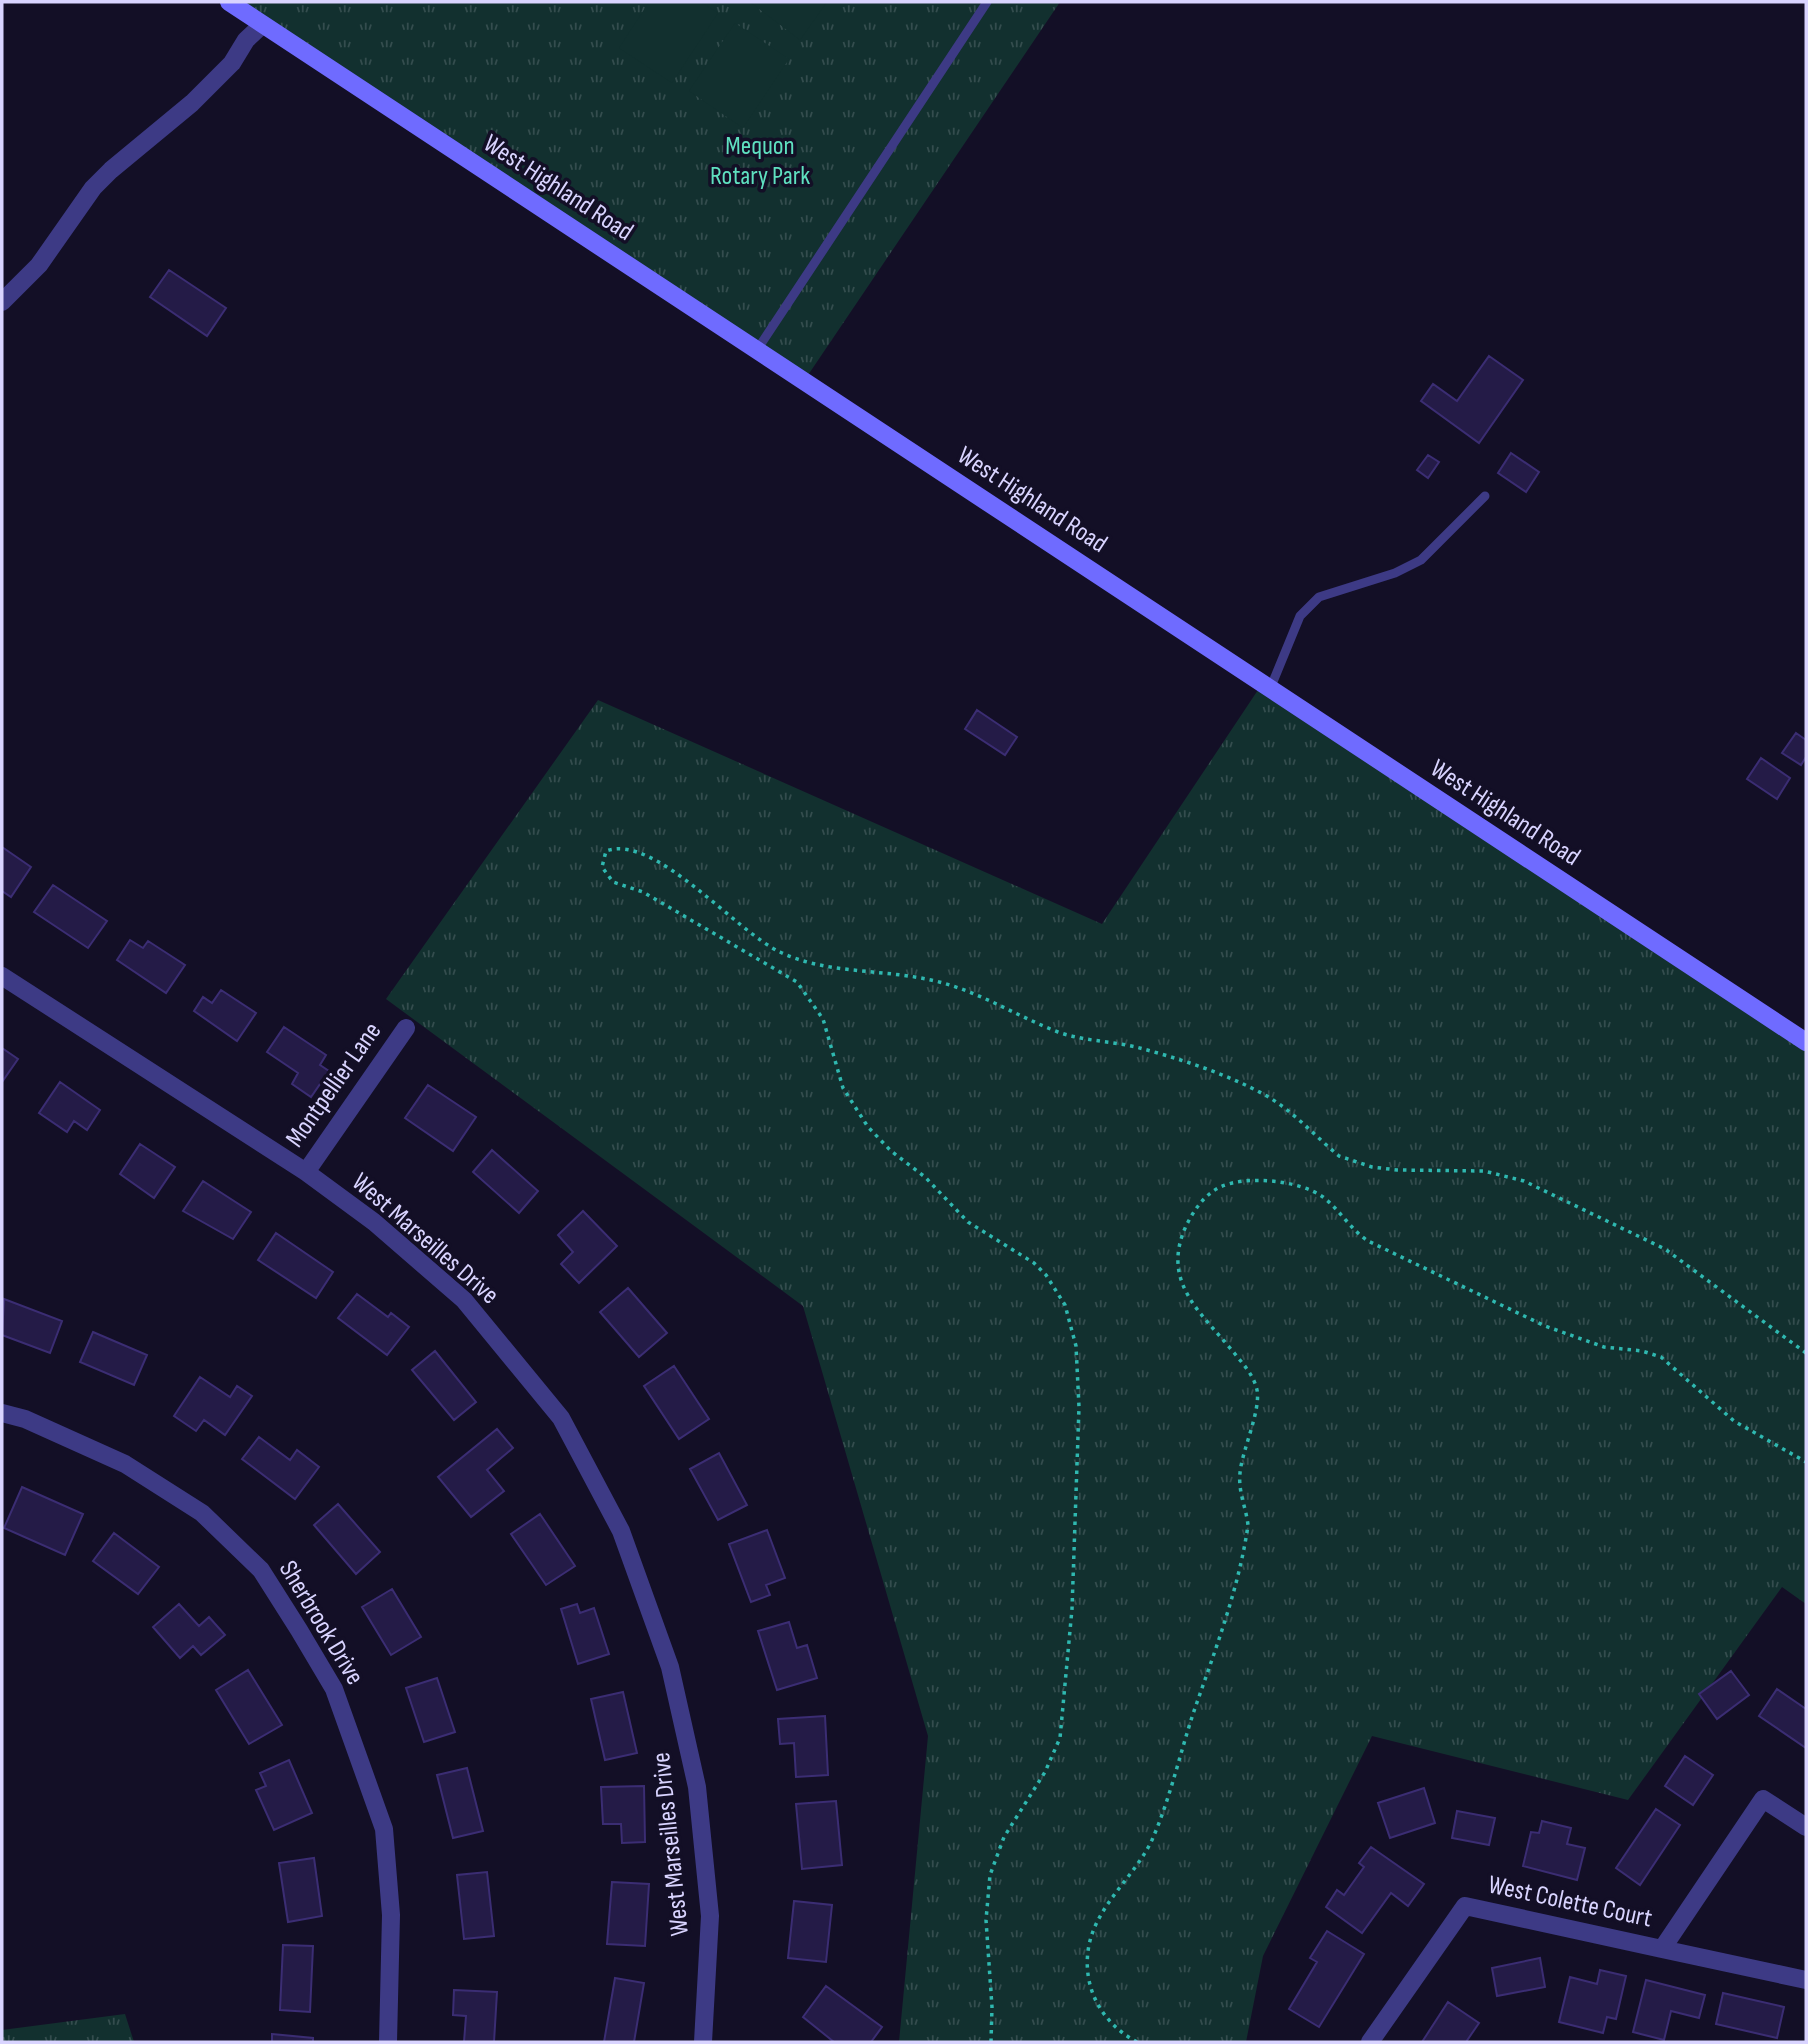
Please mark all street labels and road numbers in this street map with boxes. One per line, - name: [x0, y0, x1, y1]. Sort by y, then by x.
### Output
- street label: West Highland Road: [477, 128, 639, 248]
- street label: West Highland Road: [951, 440, 1113, 560]
- street label: West Highland Road: [1424, 753, 1586, 873]
- street label: Montpellier Lane: [280, 1017, 388, 1153]
- street label: West Marseilles Drive: [345, 1167, 505, 1311]
- street label: Sherbrook Drive: [272, 1555, 370, 1691]
- street label: West Marseilles Drive: [646, 1751, 696, 1937]
- street label: West Colette Court: [1485, 1870, 1655, 1934]

